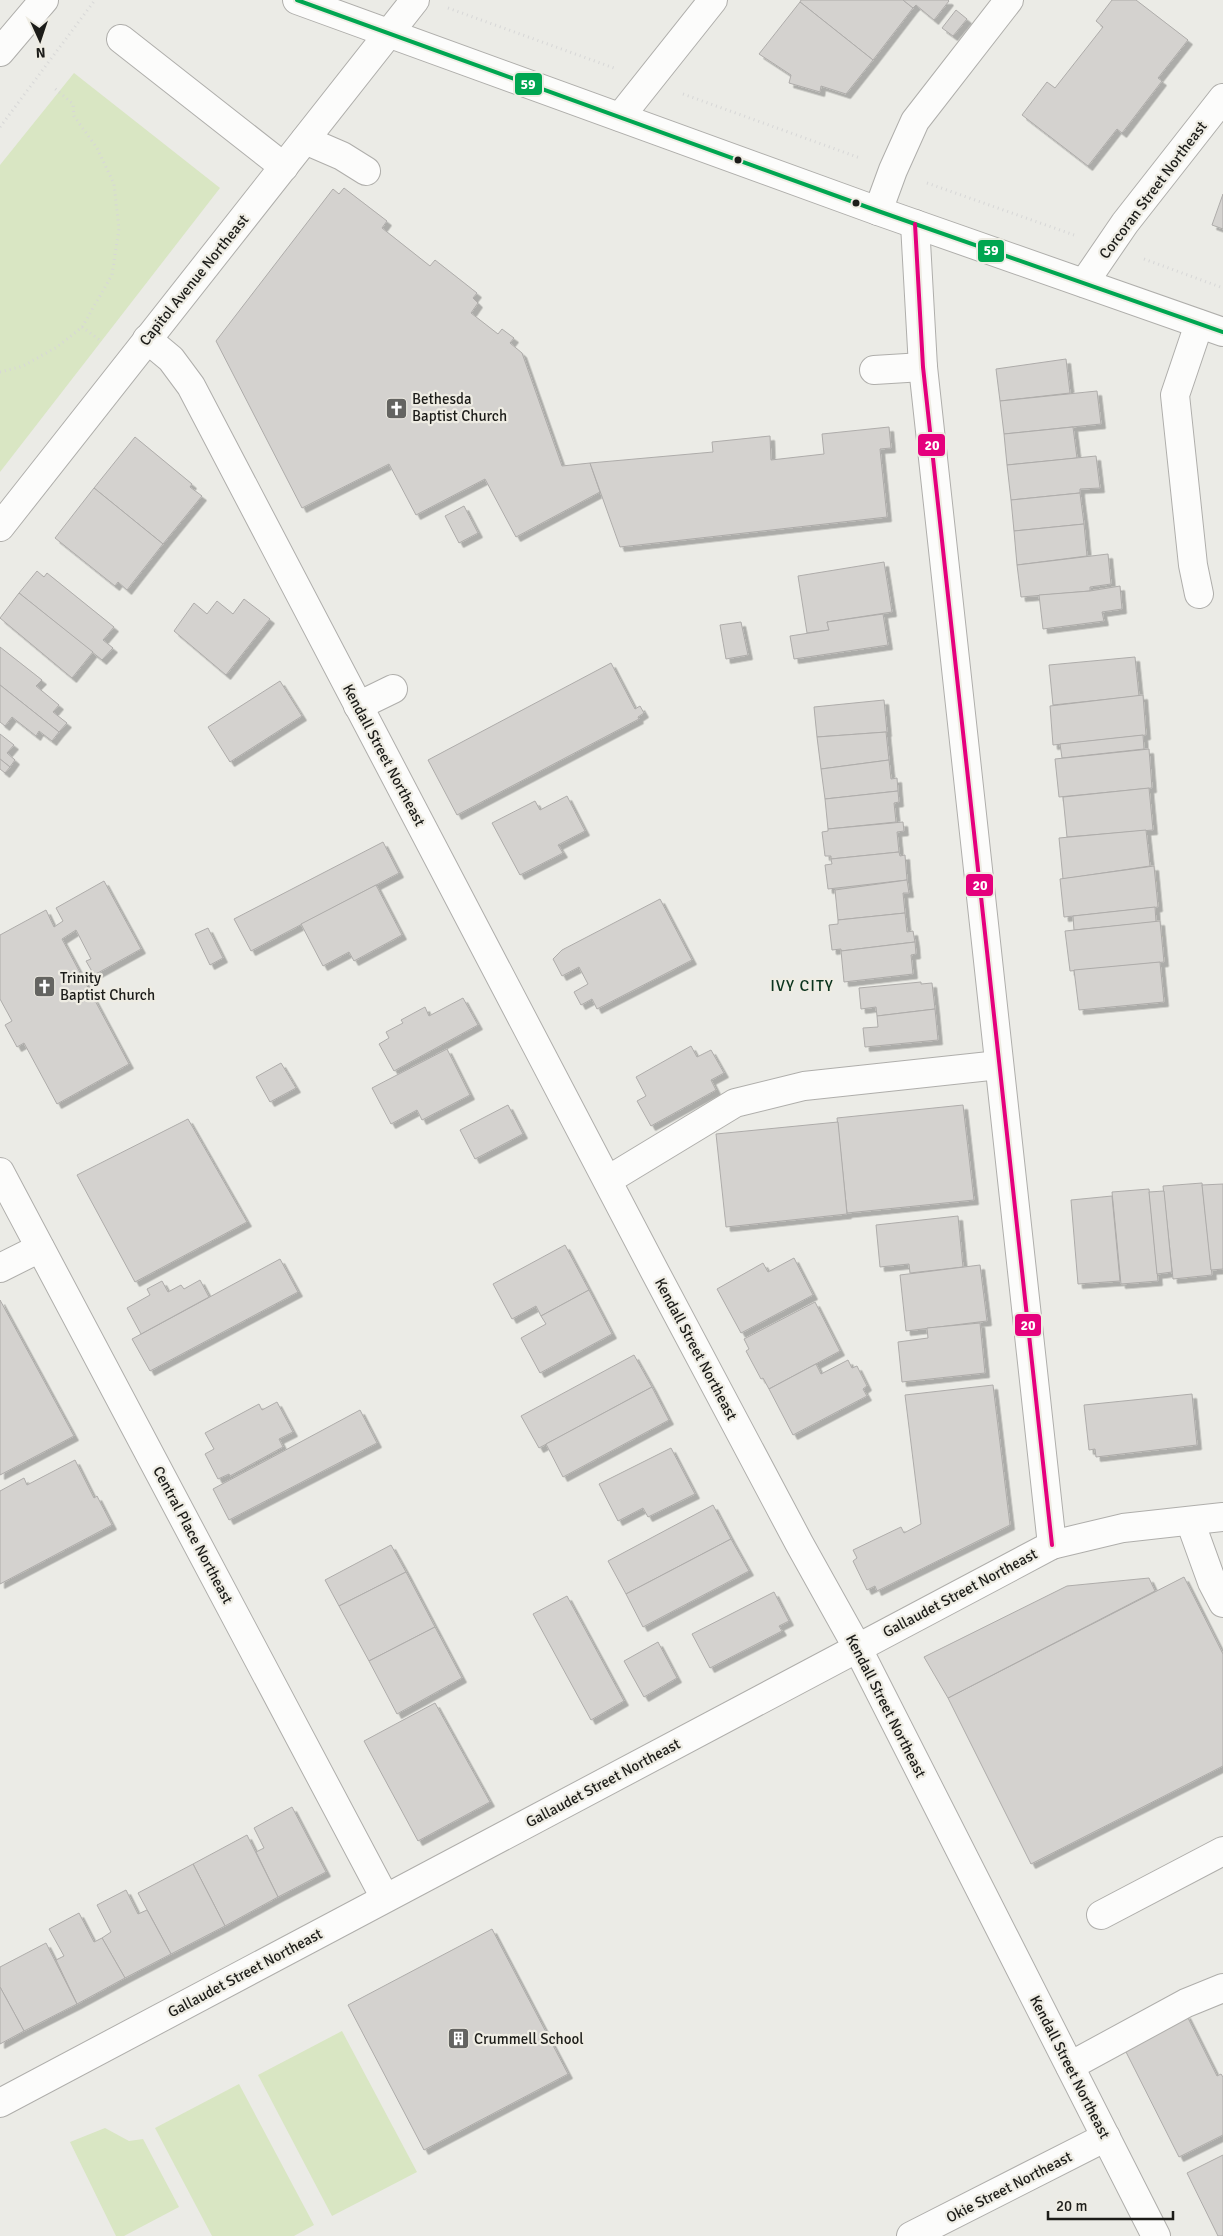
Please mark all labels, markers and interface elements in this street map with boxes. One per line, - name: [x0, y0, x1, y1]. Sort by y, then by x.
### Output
- north arrow: [15, 15, 65, 65]
- text: N: [35, 44, 46, 61]
- line badge: 59: [514, 72, 543, 96]
- text: 59: [520, 76, 536, 93]
- street label: Corcoran Street Northeast: [1095, 118, 1211, 262]
- unlabelled marker: [733, 155, 743, 165]
- unlabelled marker: [851, 198, 861, 208]
- street label: Capitol Avenue Northeast: [136, 211, 252, 349]
- line badge: 59: [977, 239, 1005, 263]
- text: 59: [983, 242, 999, 259]
- place label: Bethesda Baptist Church: [412, 390, 507, 425]
- church icon: Bethesda Baptist Church: [384, 396, 408, 420]
- line badge: 20: [917, 433, 946, 457]
- text: 20: [924, 437, 940, 454]
- street label: Kendall Street Northeast: [339, 681, 429, 829]
- line badge: 20: [965, 873, 994, 897]
- text: 20: [972, 877, 988, 894]
- place label: Trinity Baptist Church: [60, 969, 155, 1004]
- church icon: Trinity Baptist Church: [32, 975, 56, 999]
- district label: IVY CITY: [770, 976, 834, 996]
- street label: Kendall Street Northeast: [651, 1275, 741, 1423]
- line badge: 20: [1014, 1313, 1042, 1337]
- text: 20: [1020, 1317, 1036, 1334]
- street label: Central Place Northeast: [149, 1463, 237, 1607]
- street label: Gallaudet Street Northeast: [880, 1545, 1040, 1641]
- street label: Kendall Street Northeast: [842, 1631, 930, 1781]
- street label: Gallaudet Street Northeast: [523, 1735, 683, 1831]
- street label: Gallaudet Street Northeast: [165, 1925, 325, 2021]
- street label: Kendall Street Northeast: [1026, 1992, 1114, 2142]
- building icon: Crummell School: [446, 2027, 470, 2051]
- place label: Crummell School: [474, 2030, 584, 2048]
- street label: Okie Street Northeast: [943, 2147, 1075, 2227]
- scale bar: [1048, 2188, 1173, 2220]
- text: 20 m: [1056, 2197, 1087, 2215]

